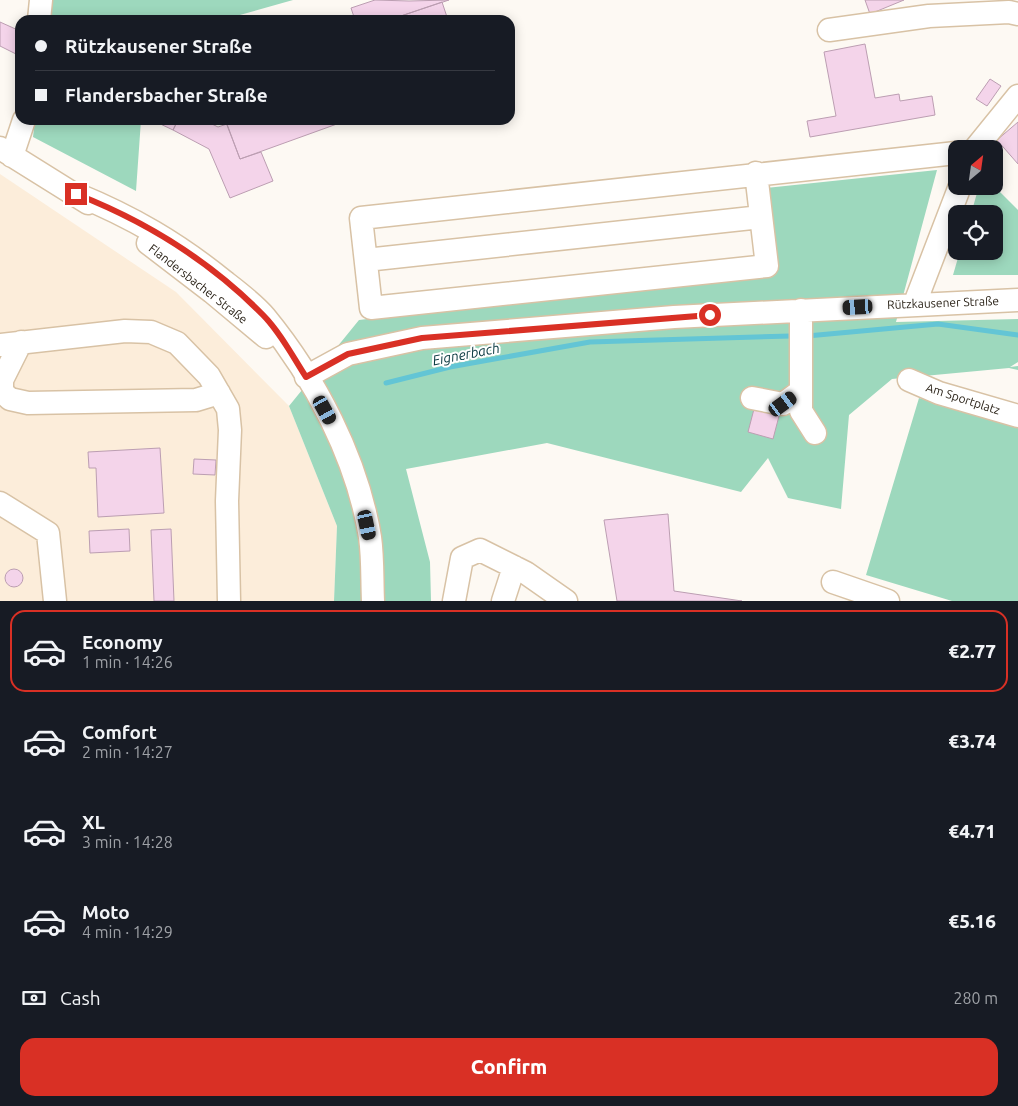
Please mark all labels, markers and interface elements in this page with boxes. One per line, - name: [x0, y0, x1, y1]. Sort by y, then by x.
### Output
- text: Rützkausener Straße: [65, 35, 252, 57]
- text: Flandersbacher Straße: [65, 84, 268, 106]
- north arrow: [948, 140, 1002, 195]
- map controls: [948, 140, 1003, 260]
- route end: [65, 183, 87, 205]
- button: locate: [948, 205, 1003, 260]
- street label: Flandersbacher Straße: [147, 241, 250, 326]
- street label: Rützkausener Straße: [887, 294, 999, 311]
- car: [842, 299, 873, 315]
- route start: [699, 304, 721, 326]
- water label: Eignerbach: [431, 340, 501, 368]
- street label: Am Sportplatz: [924, 380, 1002, 417]
- car: [766, 389, 799, 419]
- car: [311, 393, 338, 427]
- car: [356, 509, 377, 541]
- icon: car: [22, 629, 67, 674]
- text: Economy: [82, 631, 163, 653]
- text: €2.77: [948, 640, 996, 662]
- text: 1 min · 14:26: [82, 653, 173, 671]
- icon: car: [22, 719, 67, 764]
- text: Comfort: [82, 721, 157, 743]
- text: €3.74: [948, 730, 996, 752]
- text: 2 min · 14:27: [82, 743, 173, 761]
- icon: car: [22, 809, 67, 854]
- text: XL: [82, 811, 105, 833]
- text: €4.71: [948, 820, 996, 842]
- text: 3 min · 14:28: [82, 833, 173, 851]
- icon: car: [22, 899, 67, 944]
- text: Moto: [82, 901, 130, 923]
- text: €5.16: [948, 910, 996, 932]
- text: 4 min · 14:29: [82, 923, 173, 941]
- icon: cash: [20, 984, 48, 1012]
- text: Cash: [60, 987, 101, 1009]
- text: 280 m: [953, 989, 998, 1007]
- button: Confirm: [20, 1038, 998, 1096]

